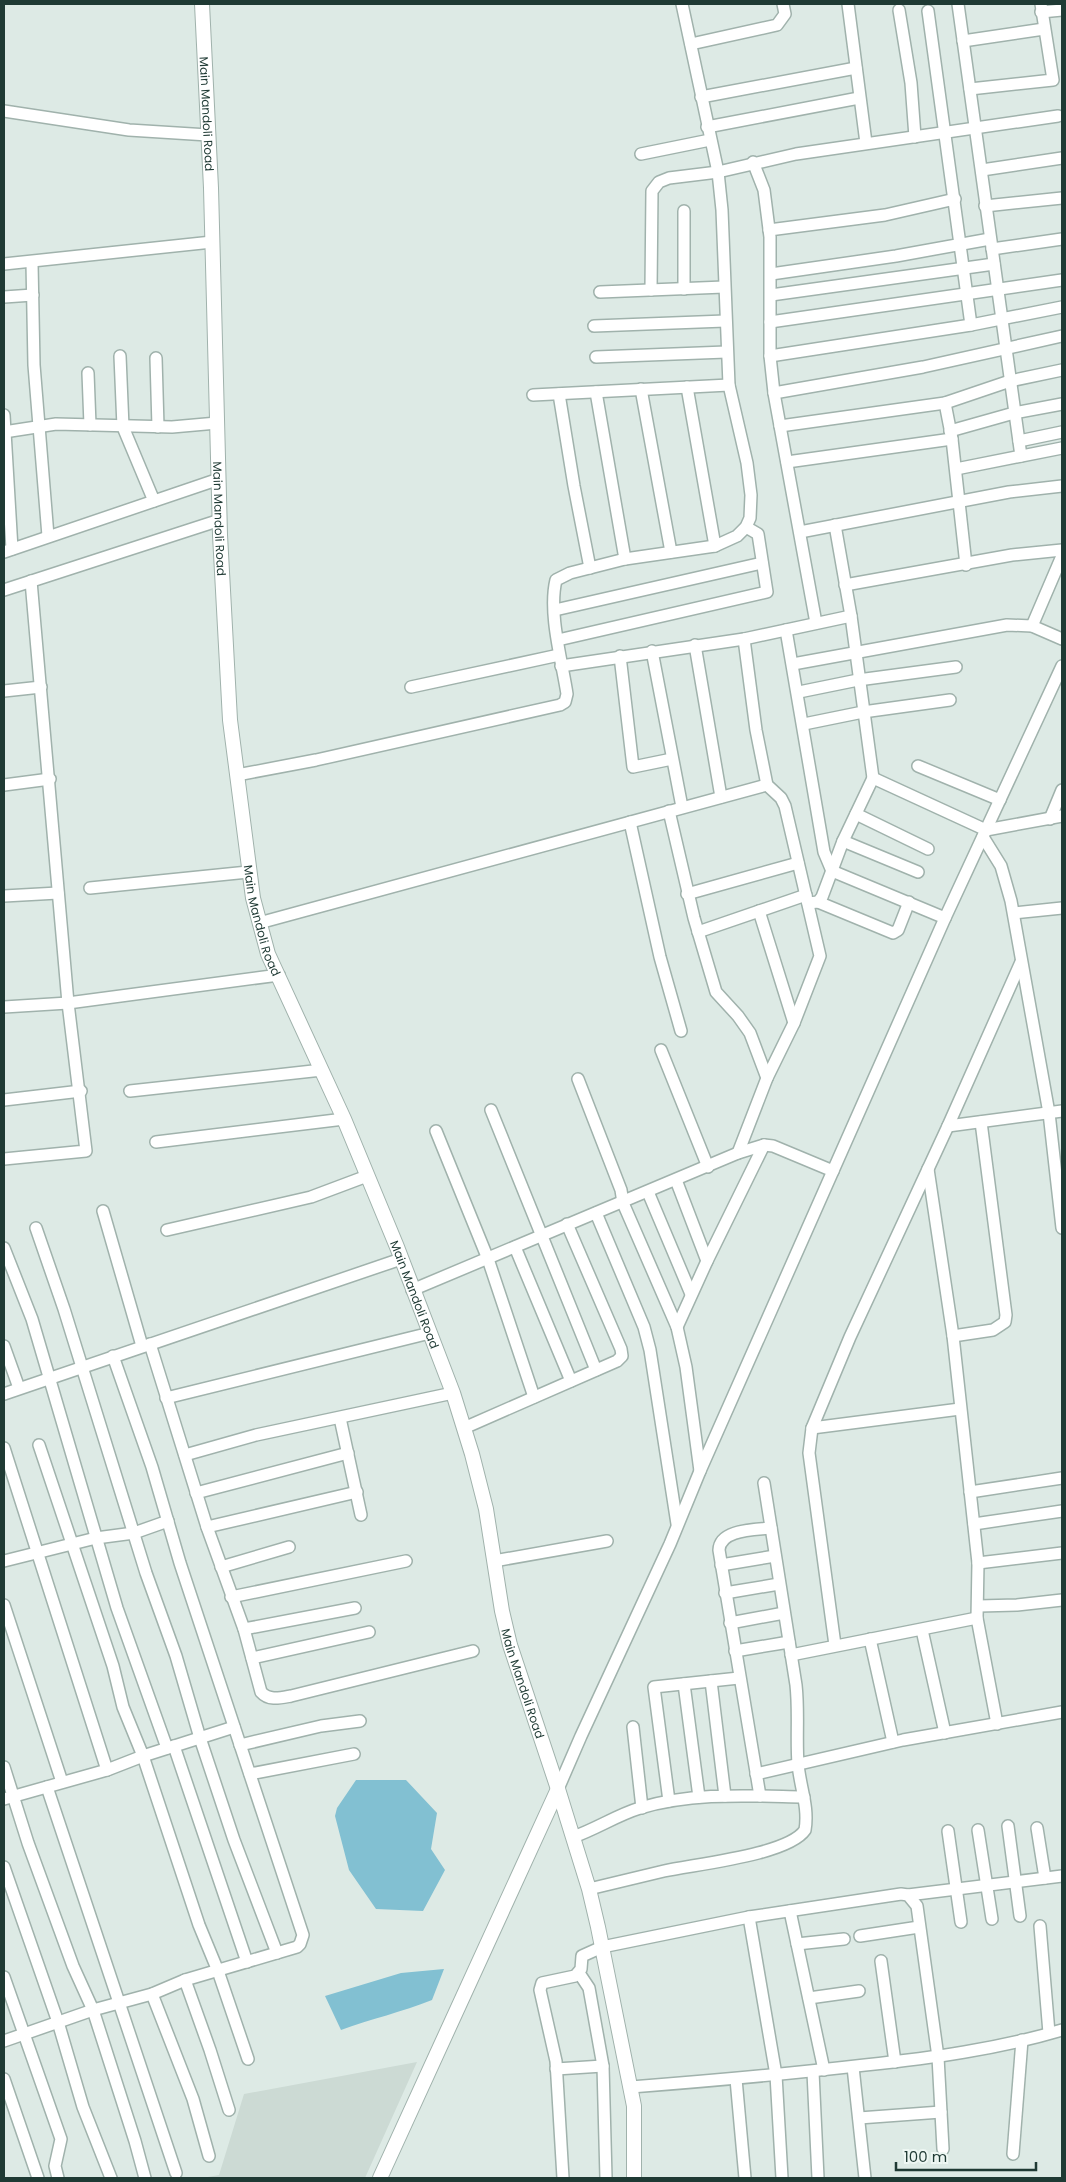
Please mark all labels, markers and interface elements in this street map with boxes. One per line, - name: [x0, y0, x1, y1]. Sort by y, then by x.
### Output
- street label: Main Mandoli Road: [196, 56, 219, 172]
- street label: Main Mandoli Road: [210, 461, 231, 576]
- street label: Main Mandoli Road: [240, 864, 285, 979]
- street label: Main Mandoli Road: [387, 1238, 444, 1351]
- street label: Main Mandoli Road: [498, 1627, 549, 1741]
- scale bar: [896, 2140, 1036, 2172]
- text: 100 m: [904, 2146, 947, 2167]

